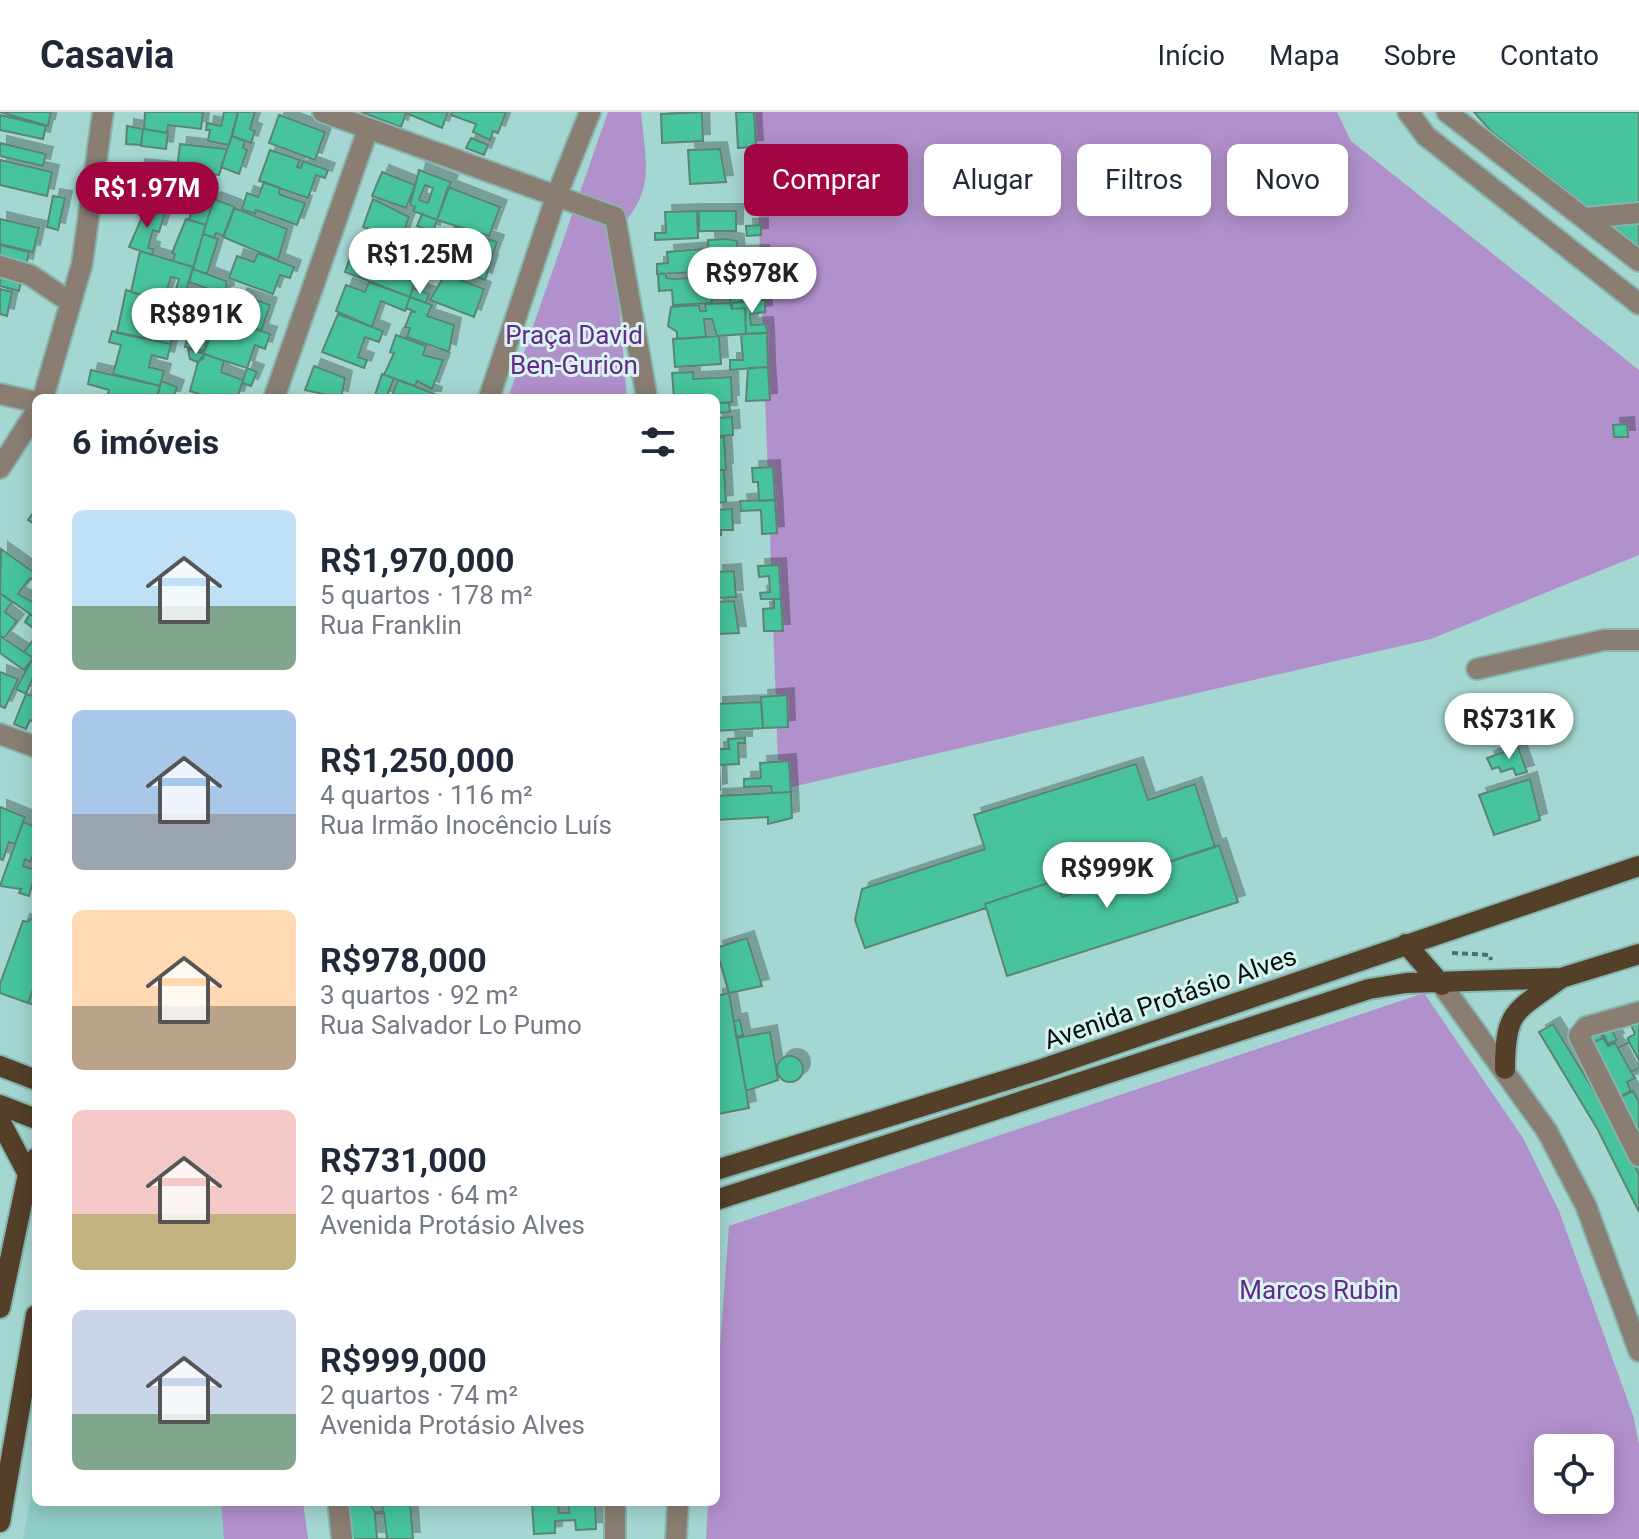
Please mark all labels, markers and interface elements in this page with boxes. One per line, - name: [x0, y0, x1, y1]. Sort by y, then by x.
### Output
- text: Casavia: [40, 33, 174, 77]
- text: Início: [1158, 39, 1225, 72]
- text: Mapa: [1269, 39, 1340, 72]
- text: Sobre: [1384, 39, 1456, 72]
- text: Contato: [1500, 39, 1599, 72]
- chip: Comprar: [744, 144, 908, 216]
- chip: Alugar: [924, 144, 1061, 216]
- chip: Filtros: [1077, 144, 1211, 216]
- chip: Novo: [1227, 144, 1348, 216]
- pin: R$1.97M: [73, 162, 221, 230]
- text: R$1.97M: [94, 173, 200, 203]
- pin: R$1.25M: [346, 228, 494, 296]
- text: R$1.25M: [367, 239, 473, 269]
- pin: R$978K: [687, 247, 817, 315]
- text: R$978K: [706, 258, 798, 288]
- pin: R$891K: [131, 288, 261, 356]
- text: R$891K: [150, 299, 242, 329]
- park label: Praça David Ben-Gurion: [505, 320, 643, 380]
- icon: filters: [636, 420, 680, 464]
- text: 6 imóveis: [72, 422, 219, 462]
- text: R$1,970,000: [320, 540, 515, 580]
- icon: home: [136, 542, 232, 638]
- text: 5 quartos · 178 m²: [320, 580, 533, 610]
- text: Rua Franklin: [320, 610, 462, 640]
- pin: R$731K: [1444, 693, 1574, 761]
- text: R$731K: [1463, 704, 1555, 734]
- text: R$1,250,000: [320, 740, 515, 780]
- icon: home: [136, 742, 232, 838]
- text: 4 quartos · 116 m²: [320, 780, 533, 810]
- text: Rua Irmão Inocêncio Luís: [320, 810, 612, 840]
- pin: R$999K: [1042, 842, 1172, 910]
- text: R$999K: [1061, 853, 1153, 883]
- text: R$978,000: [320, 940, 487, 980]
- street label: Avenida Protásio Alves: [1040, 941, 1300, 1055]
- icon: home: [136, 942, 232, 1038]
- text: 3 quartos · 92 m²: [320, 980, 518, 1010]
- text: Rua Salvador Lo Pumo: [320, 1010, 582, 1040]
- text: R$731,000: [320, 1140, 487, 1180]
- icon: home: [136, 1142, 232, 1238]
- text: 2 quartos · 64 m²: [320, 1180, 518, 1210]
- text: Avenida Protásio Alves: [320, 1210, 585, 1240]
- park label: Marcos Rubin: [1239, 1275, 1399, 1305]
- text: R$999,000: [320, 1340, 487, 1380]
- icon: home: [136, 1342, 232, 1438]
- text: 2 quartos · 74 m²: [320, 1380, 518, 1410]
- text: Avenida Protásio Alves: [320, 1410, 585, 1440]
- map controls: [1534, 1434, 1614, 1514]
- button: locate: [1534, 1434, 1614, 1514]

